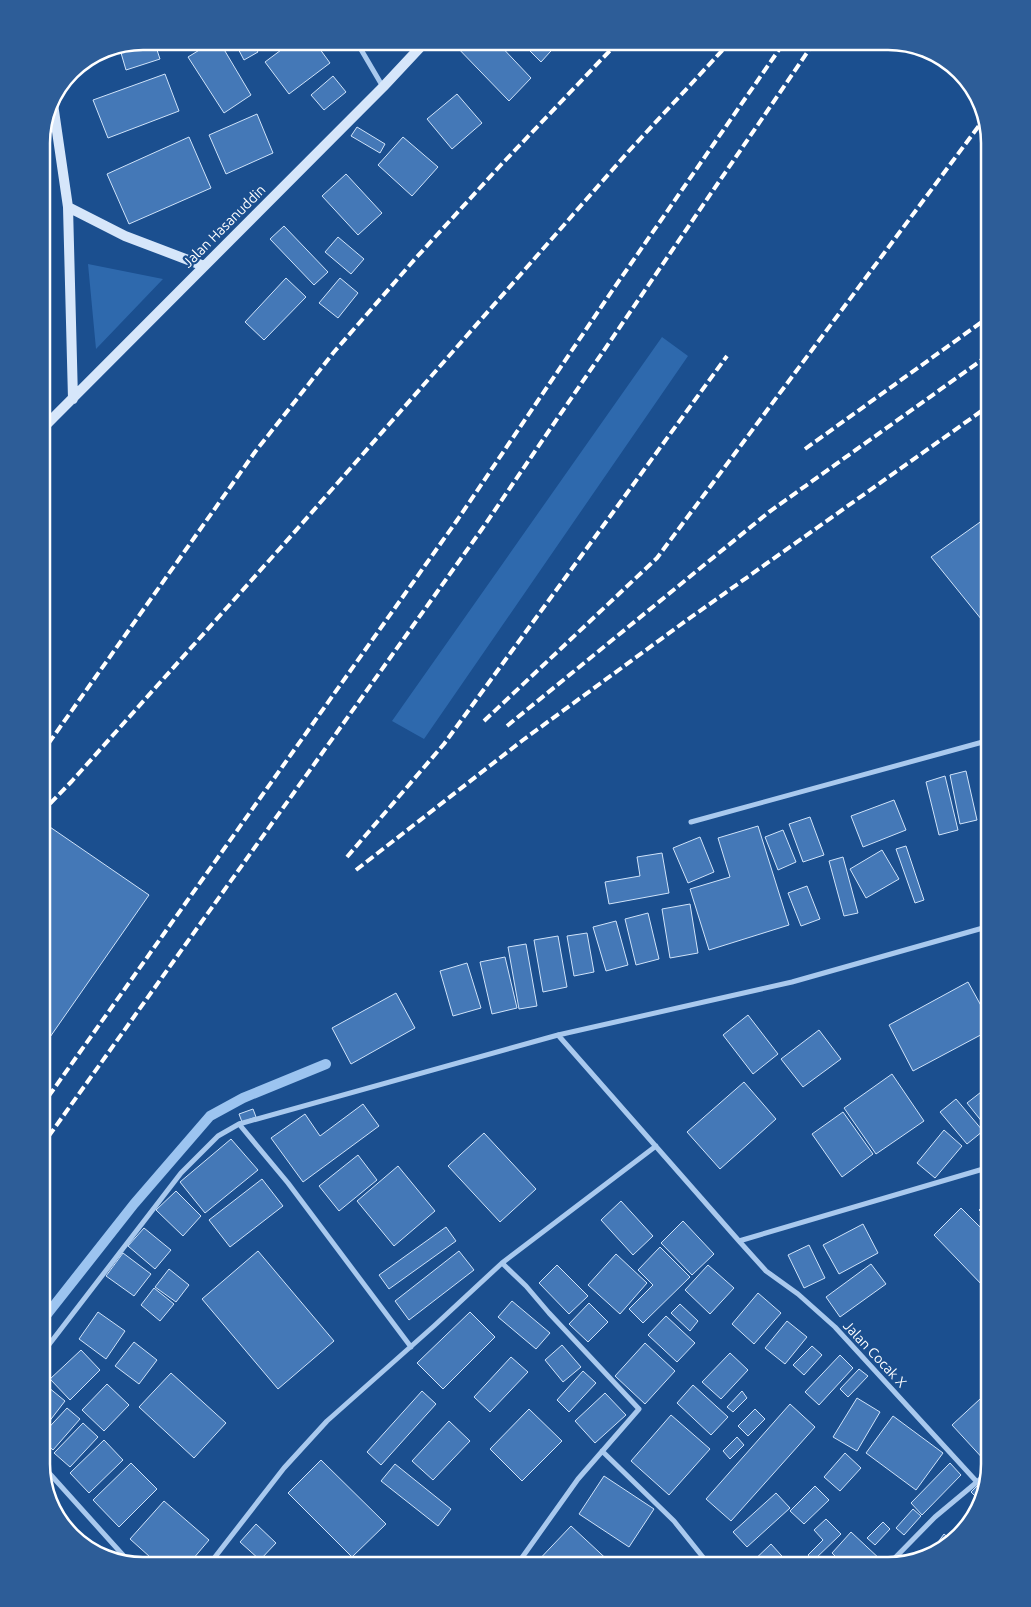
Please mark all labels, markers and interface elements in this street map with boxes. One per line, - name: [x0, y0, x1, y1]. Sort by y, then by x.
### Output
- street label: Jalan Hasanuddin: [179, 181, 269, 271]
- street label: Jalan Cocak X: [840, 1317, 910, 1391]

